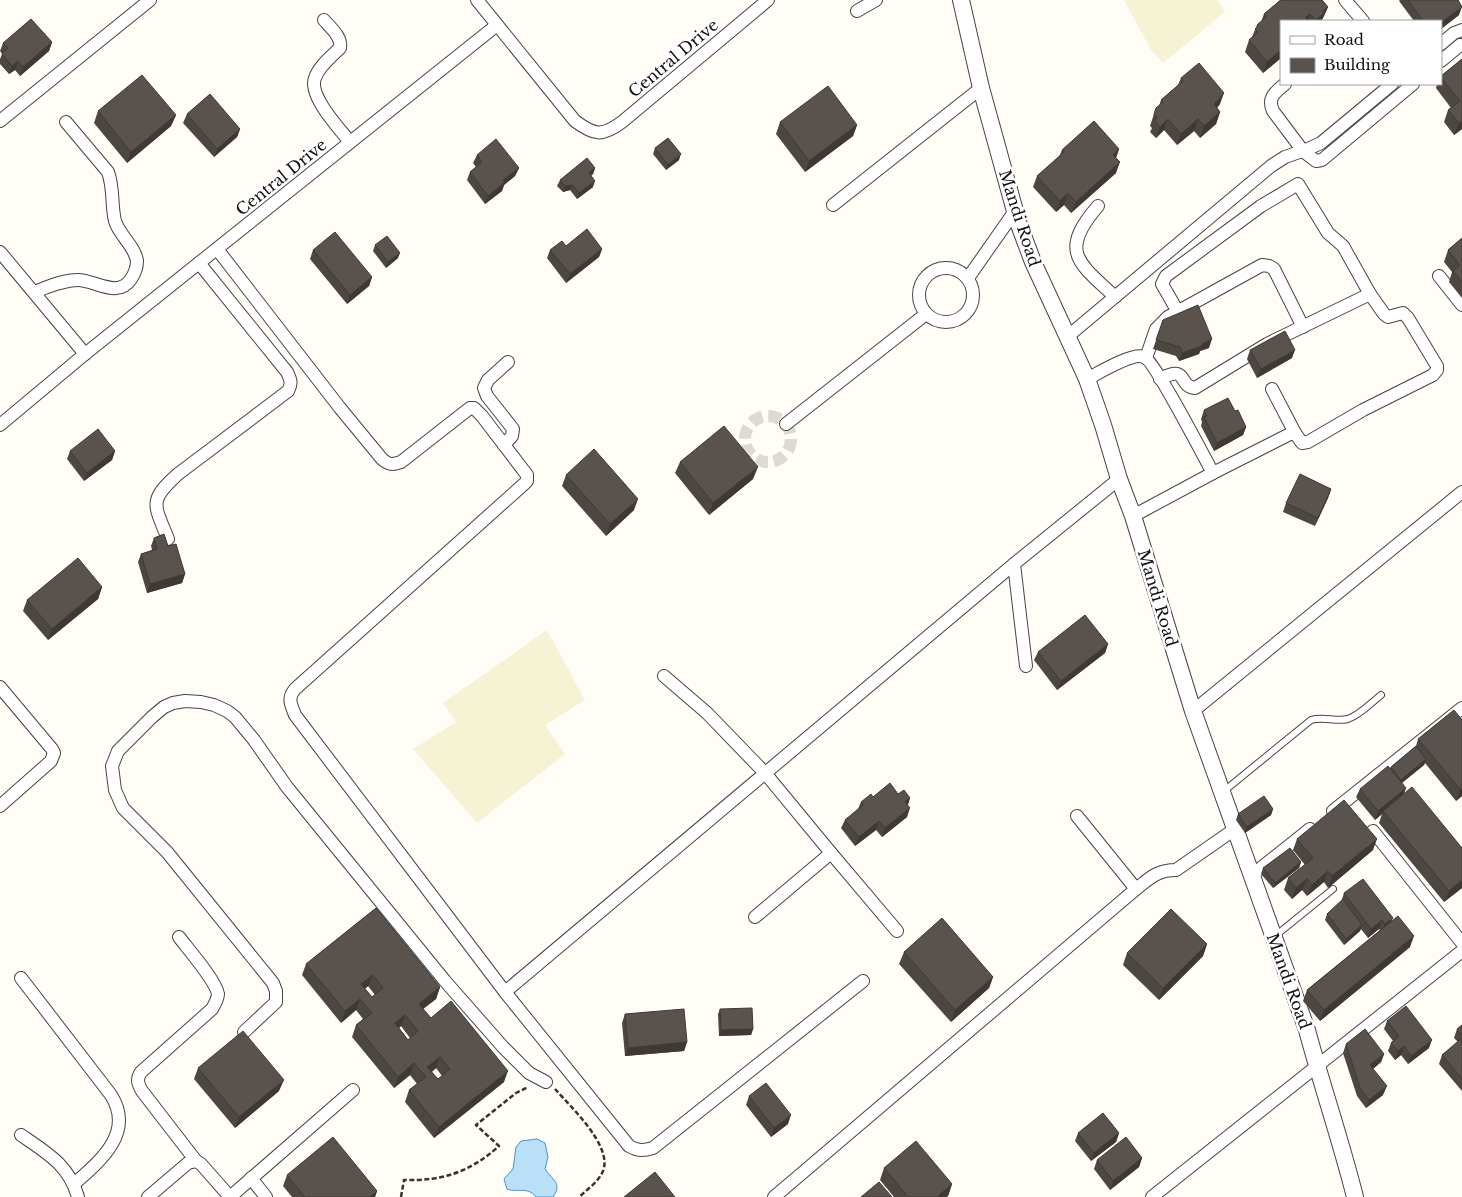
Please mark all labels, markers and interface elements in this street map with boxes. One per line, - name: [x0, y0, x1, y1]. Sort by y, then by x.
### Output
- street label: Central Drive: [624, 15, 722, 101]
- legend: [1280, 20, 1442, 85]
- text: Road: [1324, 30, 1364, 49]
- text: Building: [1324, 55, 1391, 74]
- street label: Central Drive: [232, 134, 330, 220]
- street label: Mandi Road: [995, 167, 1045, 269]
- street label: Mandi Road: [1134, 547, 1182, 649]
- street label: Mandi Road: [1262, 930, 1316, 1032]

